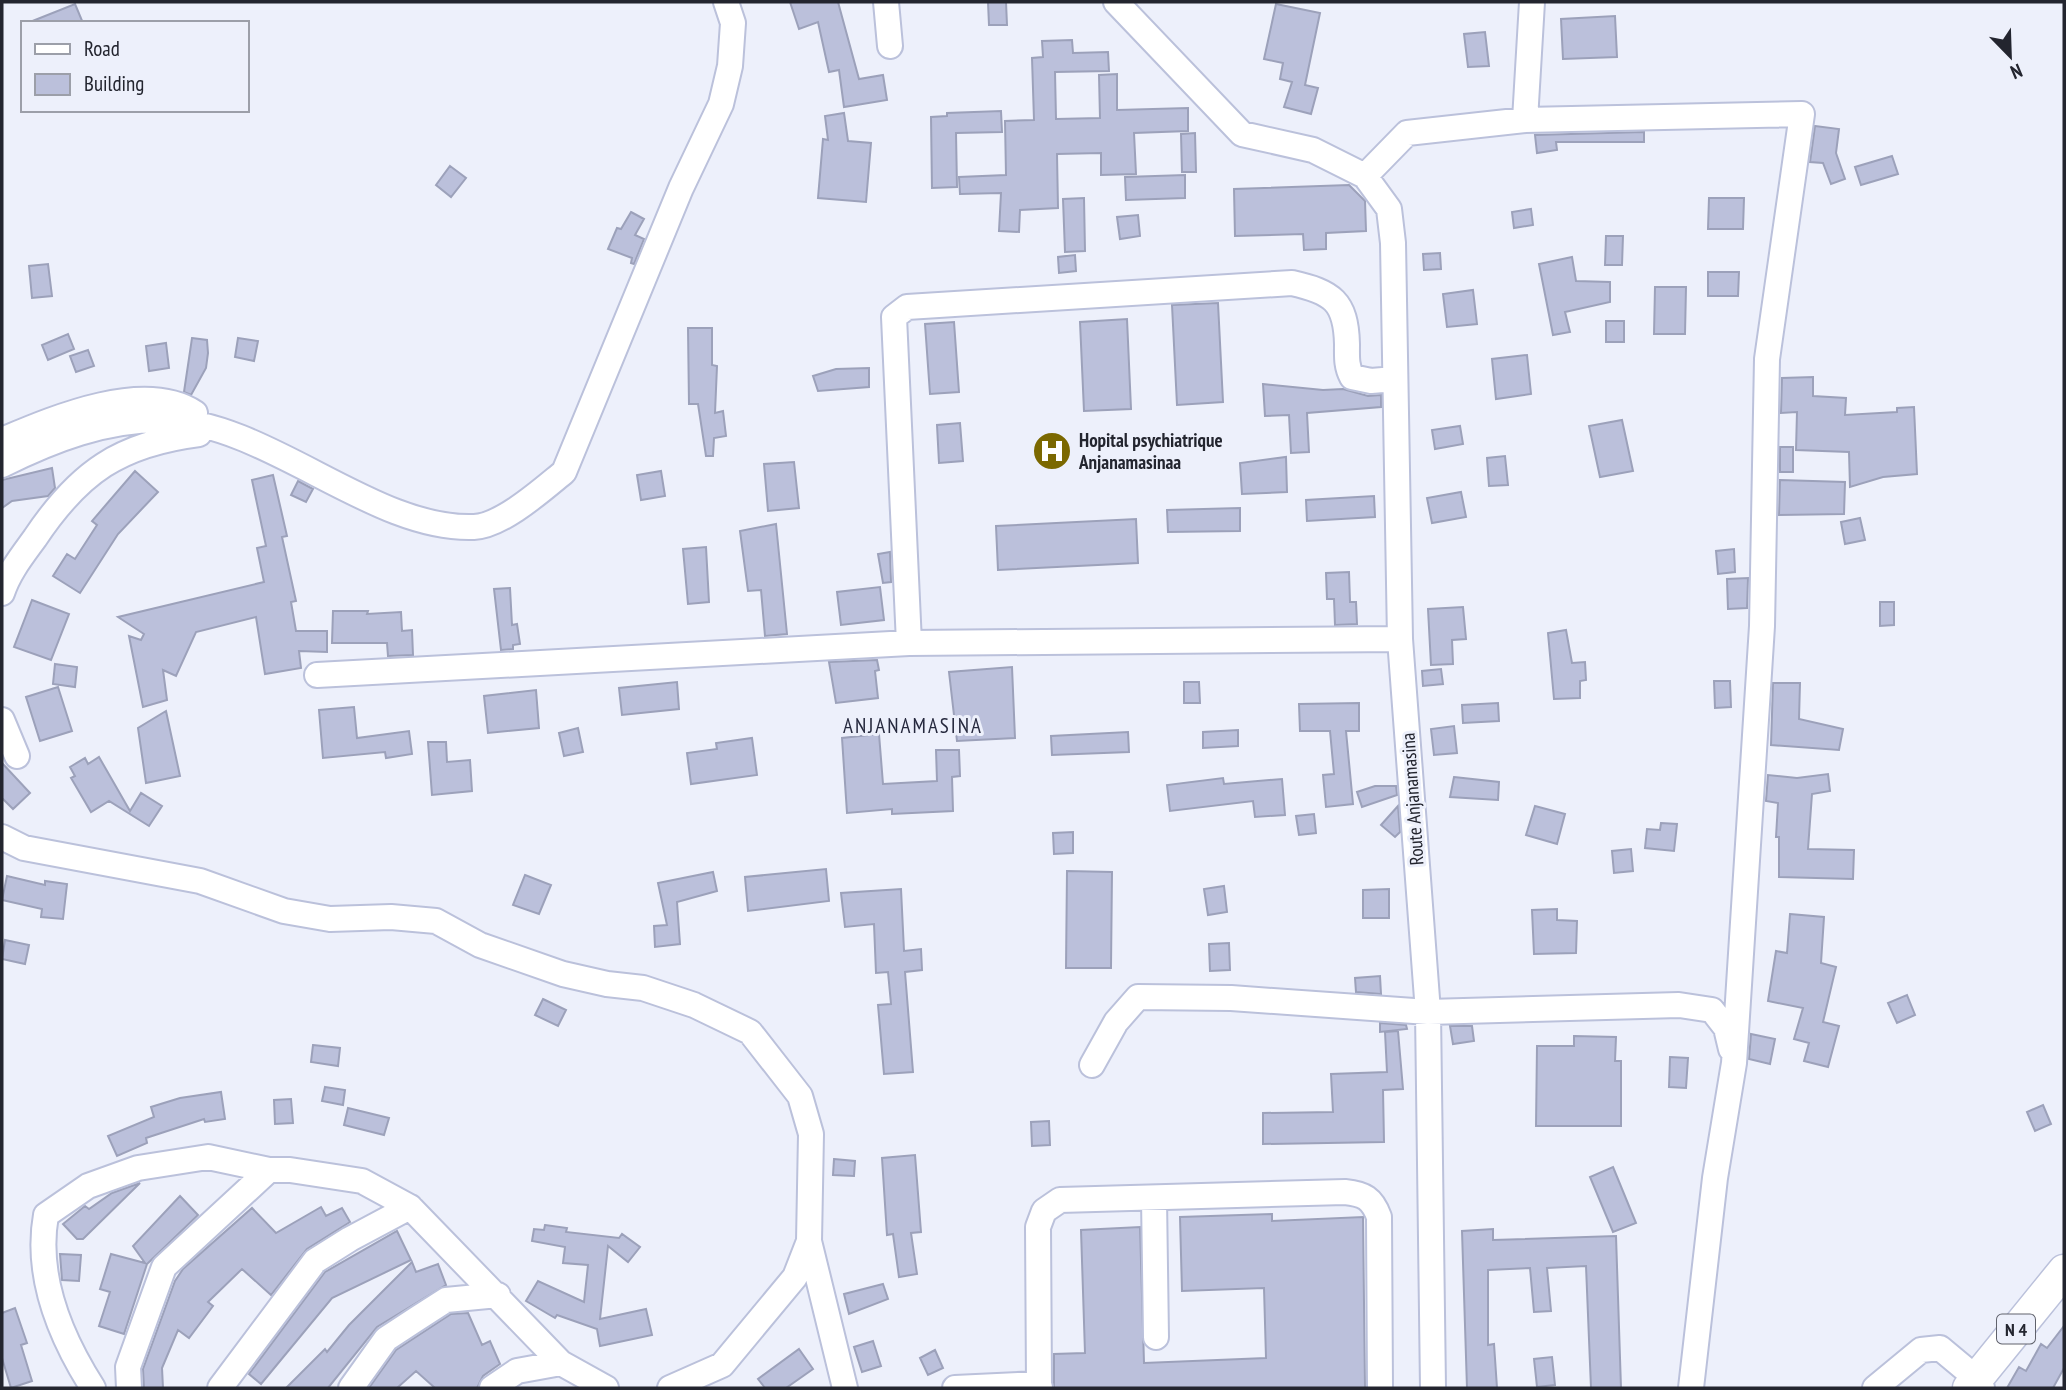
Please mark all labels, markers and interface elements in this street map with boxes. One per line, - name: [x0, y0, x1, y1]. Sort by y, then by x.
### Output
- legend: [21, 21, 248, 112]
- north arrow: [1975, 21, 2045, 91]
- text: Road: [84, 35, 120, 62]
- text: N: [2007, 59, 2026, 85]
- text: Building: [84, 70, 144, 97]
- place label: Hopital psychiatrique Anjanamasinaa: [1078, 428, 1223, 474]
- hospital icon: Hopital psychiatrique Anjanamasinaa: [1031, 430, 1073, 472]
- district label: ANJANAMASINA: [843, 712, 983, 739]
- street label: Route Anjanamasina: [1395, 732, 1429, 866]
- road number: N 4: [1997, 1314, 2035, 1344]

